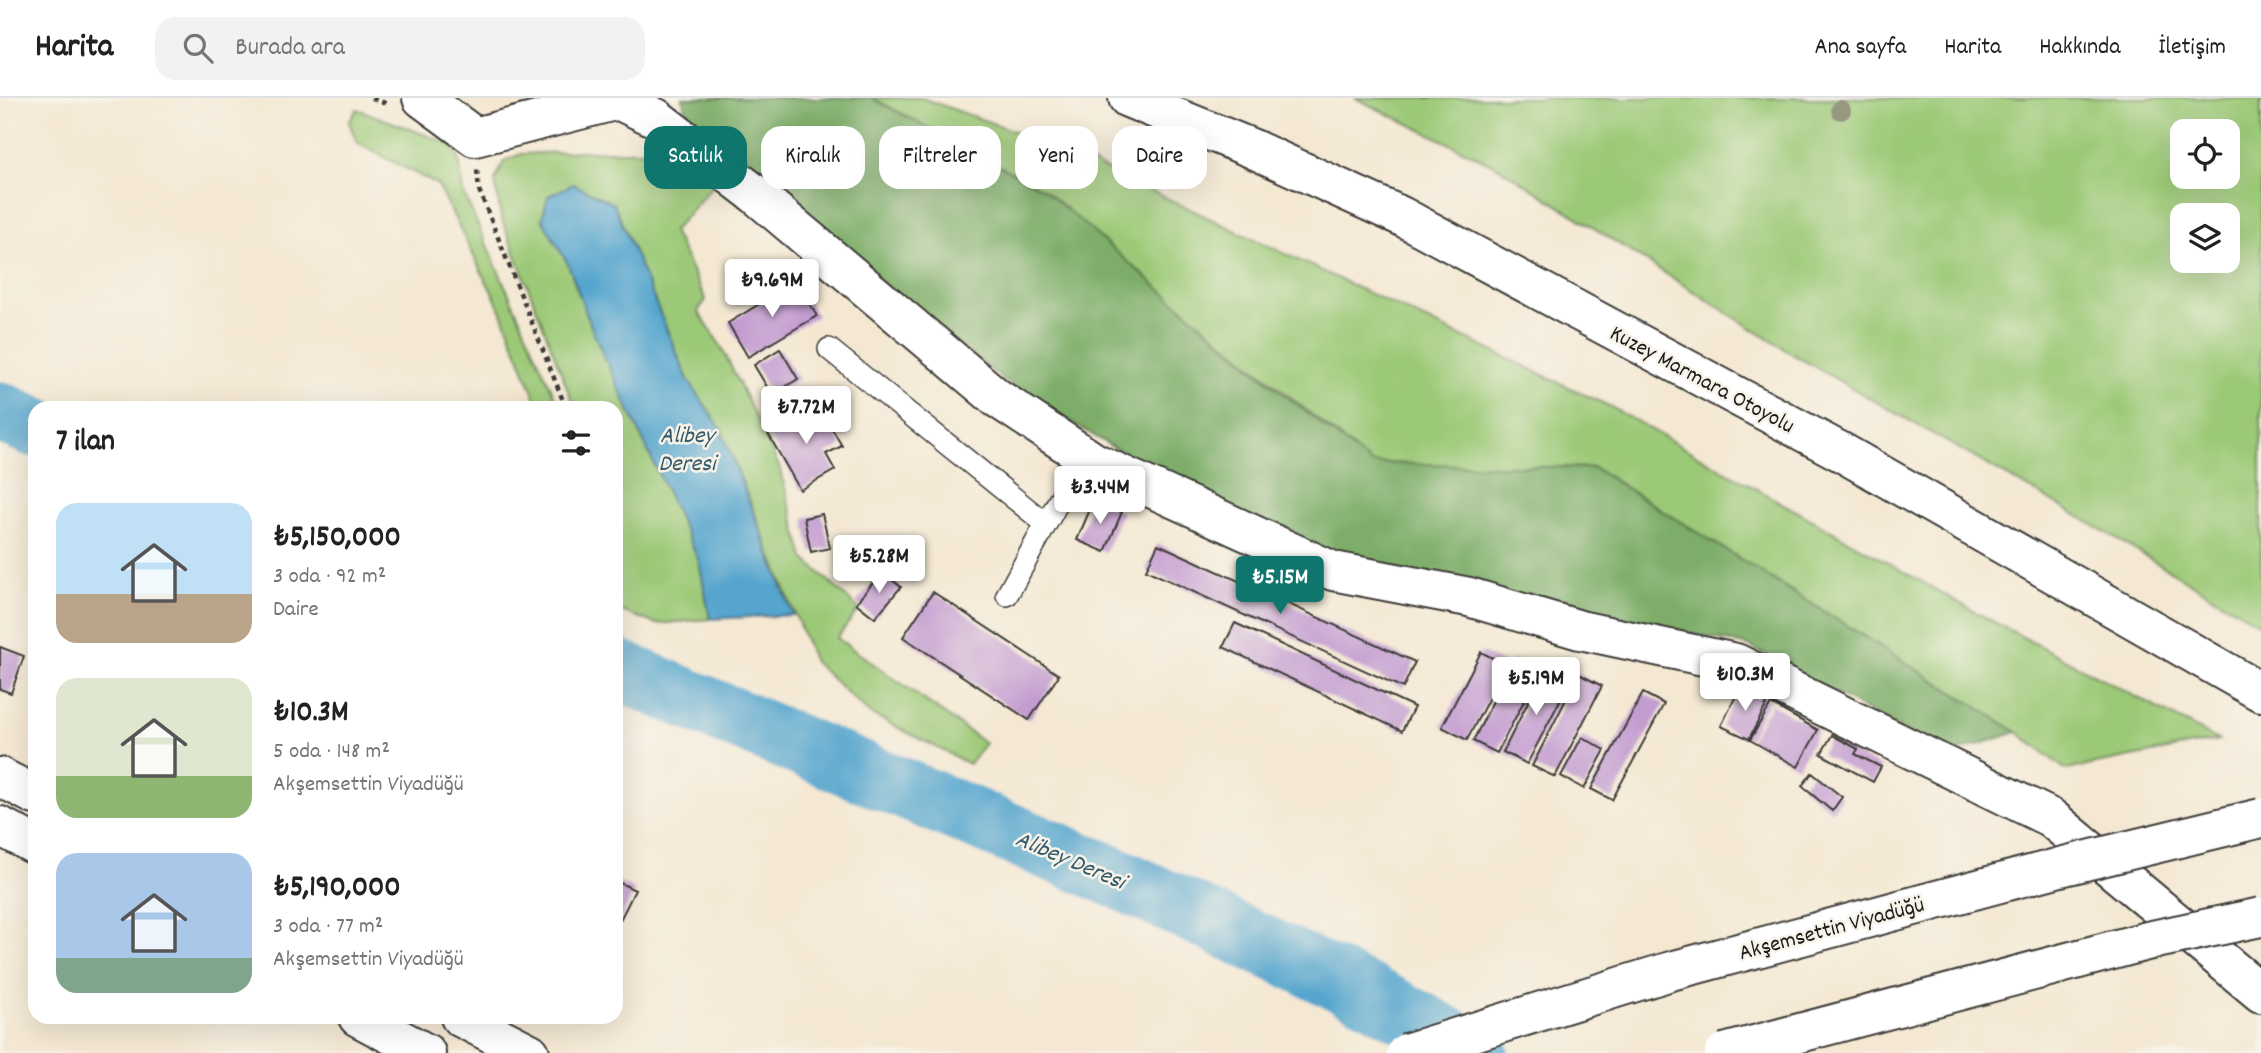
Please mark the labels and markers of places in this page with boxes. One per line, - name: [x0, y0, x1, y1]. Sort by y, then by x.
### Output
- pin: ₺9.69M: [715, 260, 829, 319]
- pin: ₺7.72M: [749, 386, 863, 446]
- pin: ₺3.44M: [1043, 466, 1157, 526]
- pin: ₺5.28M: [822, 536, 936, 595]
- pin: ₺5.15M: [1223, 556, 1337, 616]
- pin: ₺10.3M: [1688, 654, 1802, 713]
- pin: ₺5.19M: [1479, 658, 1593, 717]

